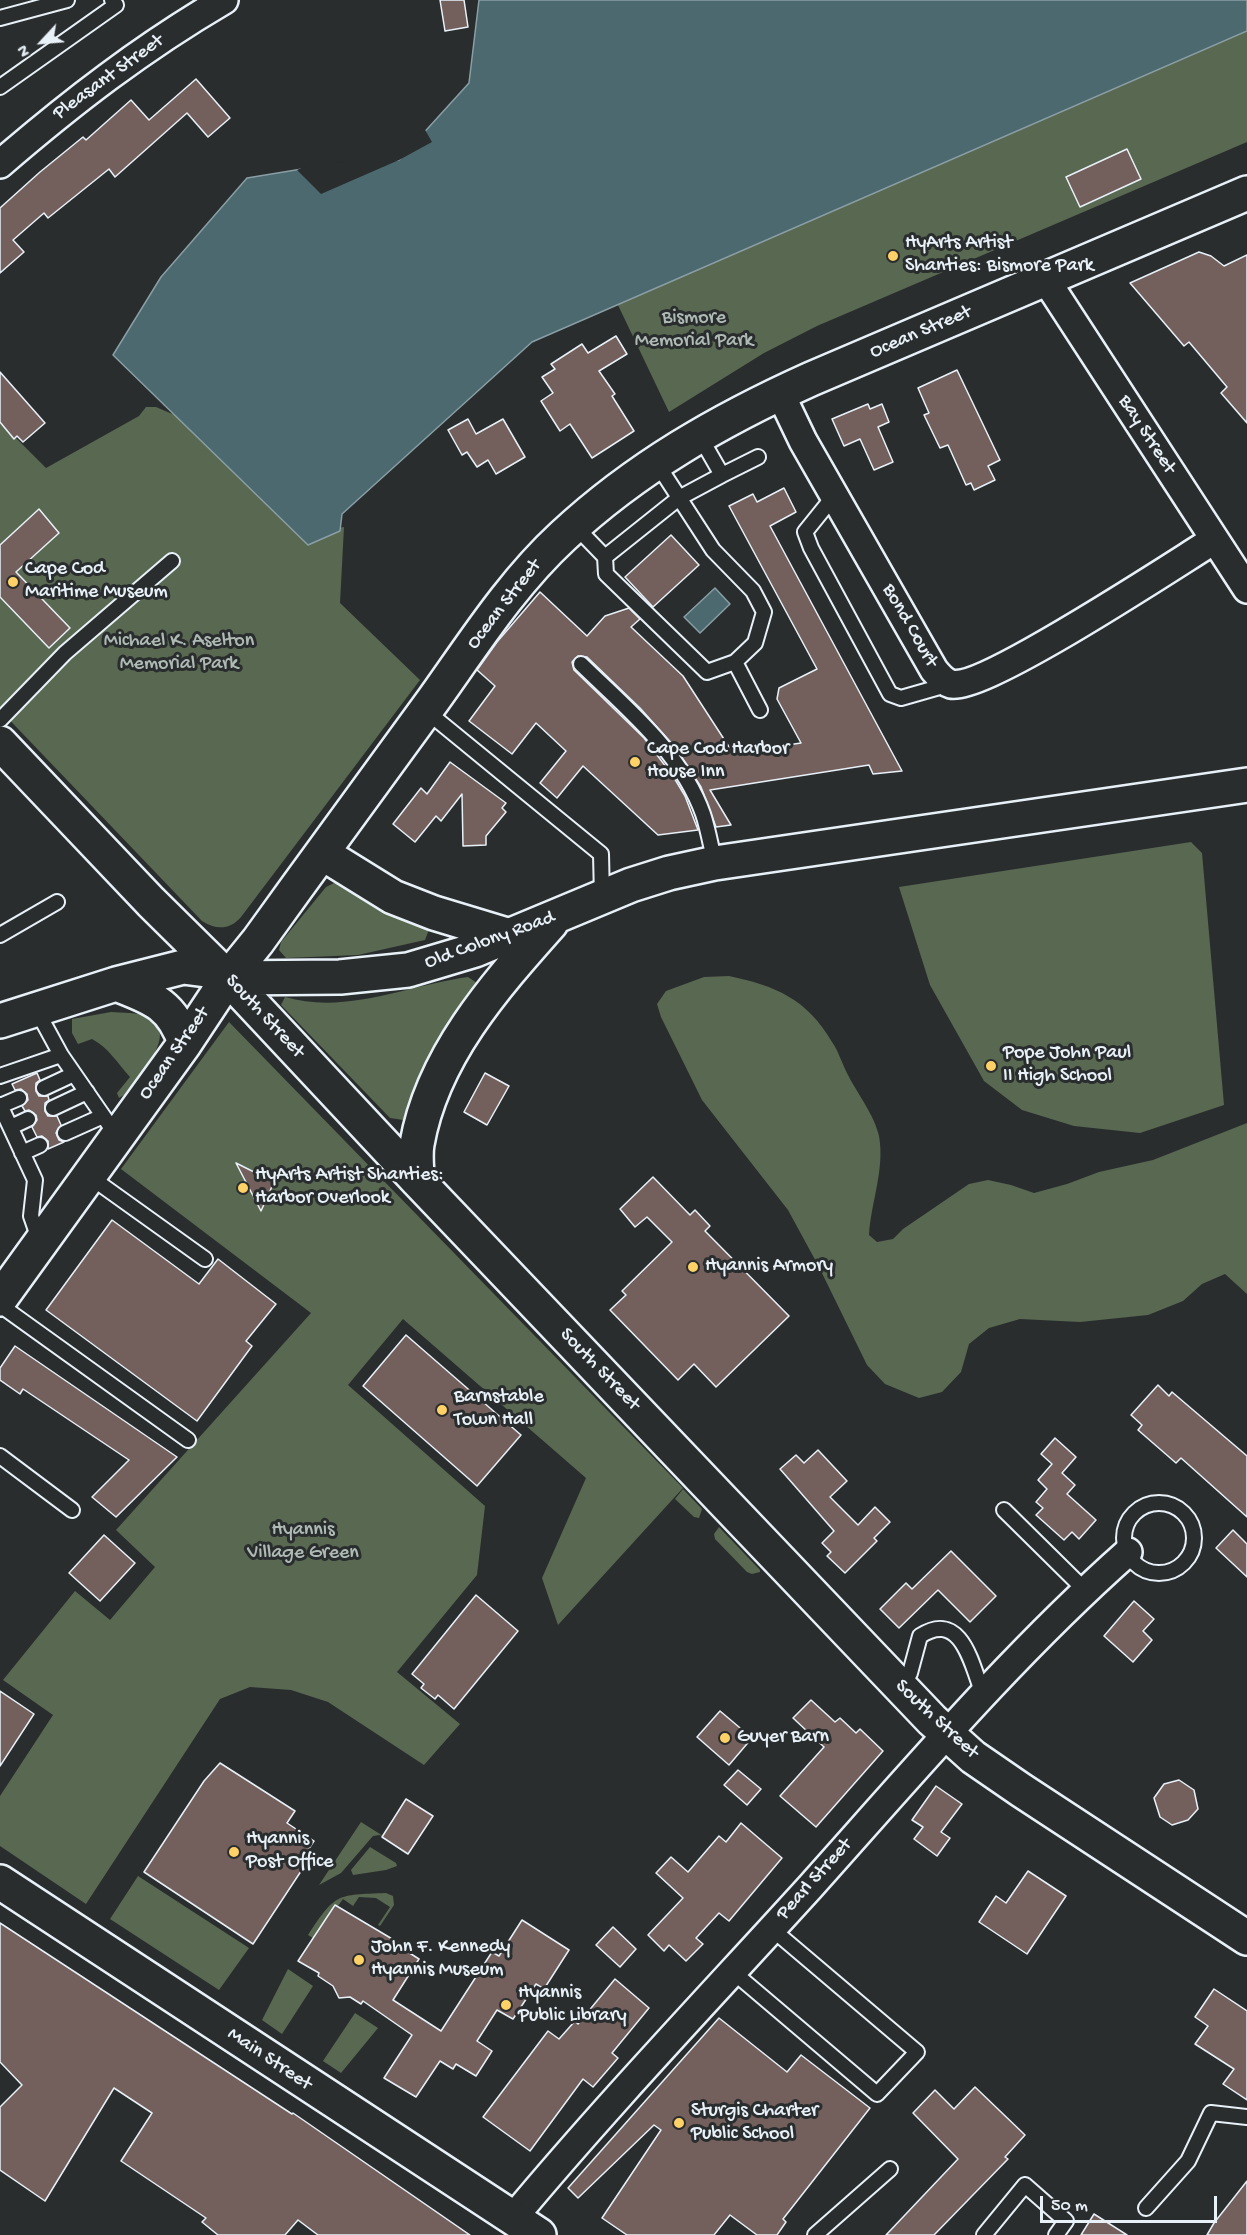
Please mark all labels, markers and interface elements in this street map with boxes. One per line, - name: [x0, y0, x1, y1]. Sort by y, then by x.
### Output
- north arrow: [12, 12, 72, 72]
- street label: Pleasant Street: [49, 30, 169, 126]
- text: N: [15, 41, 36, 59]
- place label: HyArts Artist Shanties: Bismore Park: [905, 232, 1094, 279]
- marker: HyArts Artist Shanties: Bismore Park: [886, 249, 900, 263]
- street label: Ocean Street: [867, 301, 975, 365]
- park label: Bismore Memorial Park: [635, 307, 753, 354]
- street label: Bay Street: [1112, 391, 1180, 479]
- street label: Ocean Street: [462, 555, 548, 655]
- place label: Cape Cod Maritime Museum: [25, 558, 168, 605]
- marker: Cape Cod Maritime Museum: [6, 575, 20, 589]
- street label: Bond Court: [876, 580, 942, 672]
- park label: Michael K. Aselton Memorial Park: [104, 630, 254, 677]
- place label: Cape Cod Harbor House Inn: [647, 738, 789, 785]
- marker: Cape Cod Harbor House Inn: [628, 755, 642, 769]
- street label: Old Colony Road: [422, 906, 558, 976]
- street label: South Street: [219, 970, 309, 1064]
- street label: Ocean Street: [134, 1003, 216, 1105]
- place label: Pope John Paul II High School: [1003, 1042, 1131, 1089]
- marker: Pope John Paul II High School: [984, 1059, 998, 1073]
- place label: HyArts Artist Shanties: Harbor Overlook: [255, 1164, 444, 1211]
- marker: HyArts Artist Shanties: Harbor Overlook: [236, 1181, 250, 1195]
- place label: Hyannis Armory: [705, 1255, 833, 1279]
- marker: Hyannis Armory: [686, 1260, 700, 1274]
- street label: South Street: [554, 1324, 644, 1416]
- place label: Barnstable Town Hall: [454, 1386, 544, 1433]
- marker: Barnstable Town Hall: [435, 1403, 449, 1417]
- park label: Hyannis Village Green: [247, 1519, 359, 1566]
- street label: South Street: [889, 1675, 983, 1765]
- place label: Guyer Barn: [737, 1726, 829, 1750]
- marker: Guyer Barn: [718, 1731, 732, 1745]
- place label: Hyannis Post Office: [246, 1828, 333, 1875]
- street label: Pearl Street: [772, 1834, 858, 1926]
- marker: Hyannis Post Office: [227, 1845, 241, 1859]
- place label: John F. Kennedy Hyannis Museum: [371, 1936, 510, 1983]
- marker: John F. Kennedy Hyannis Museum: [352, 1953, 366, 1967]
- place label: Hyannis Public Library: [518, 1982, 627, 2029]
- marker: Hyannis Public Library: [499, 1998, 513, 2012]
- street label: Main Street: [222, 2023, 316, 2097]
- place label: Sturgis Charter Public School: [691, 2100, 818, 2147]
- marker: Sturgis Charter Public School: [672, 2116, 686, 2130]
- scale bar: [1043, 2184, 1220, 2222]
- text: 50 m: [1051, 2196, 1088, 2217]

